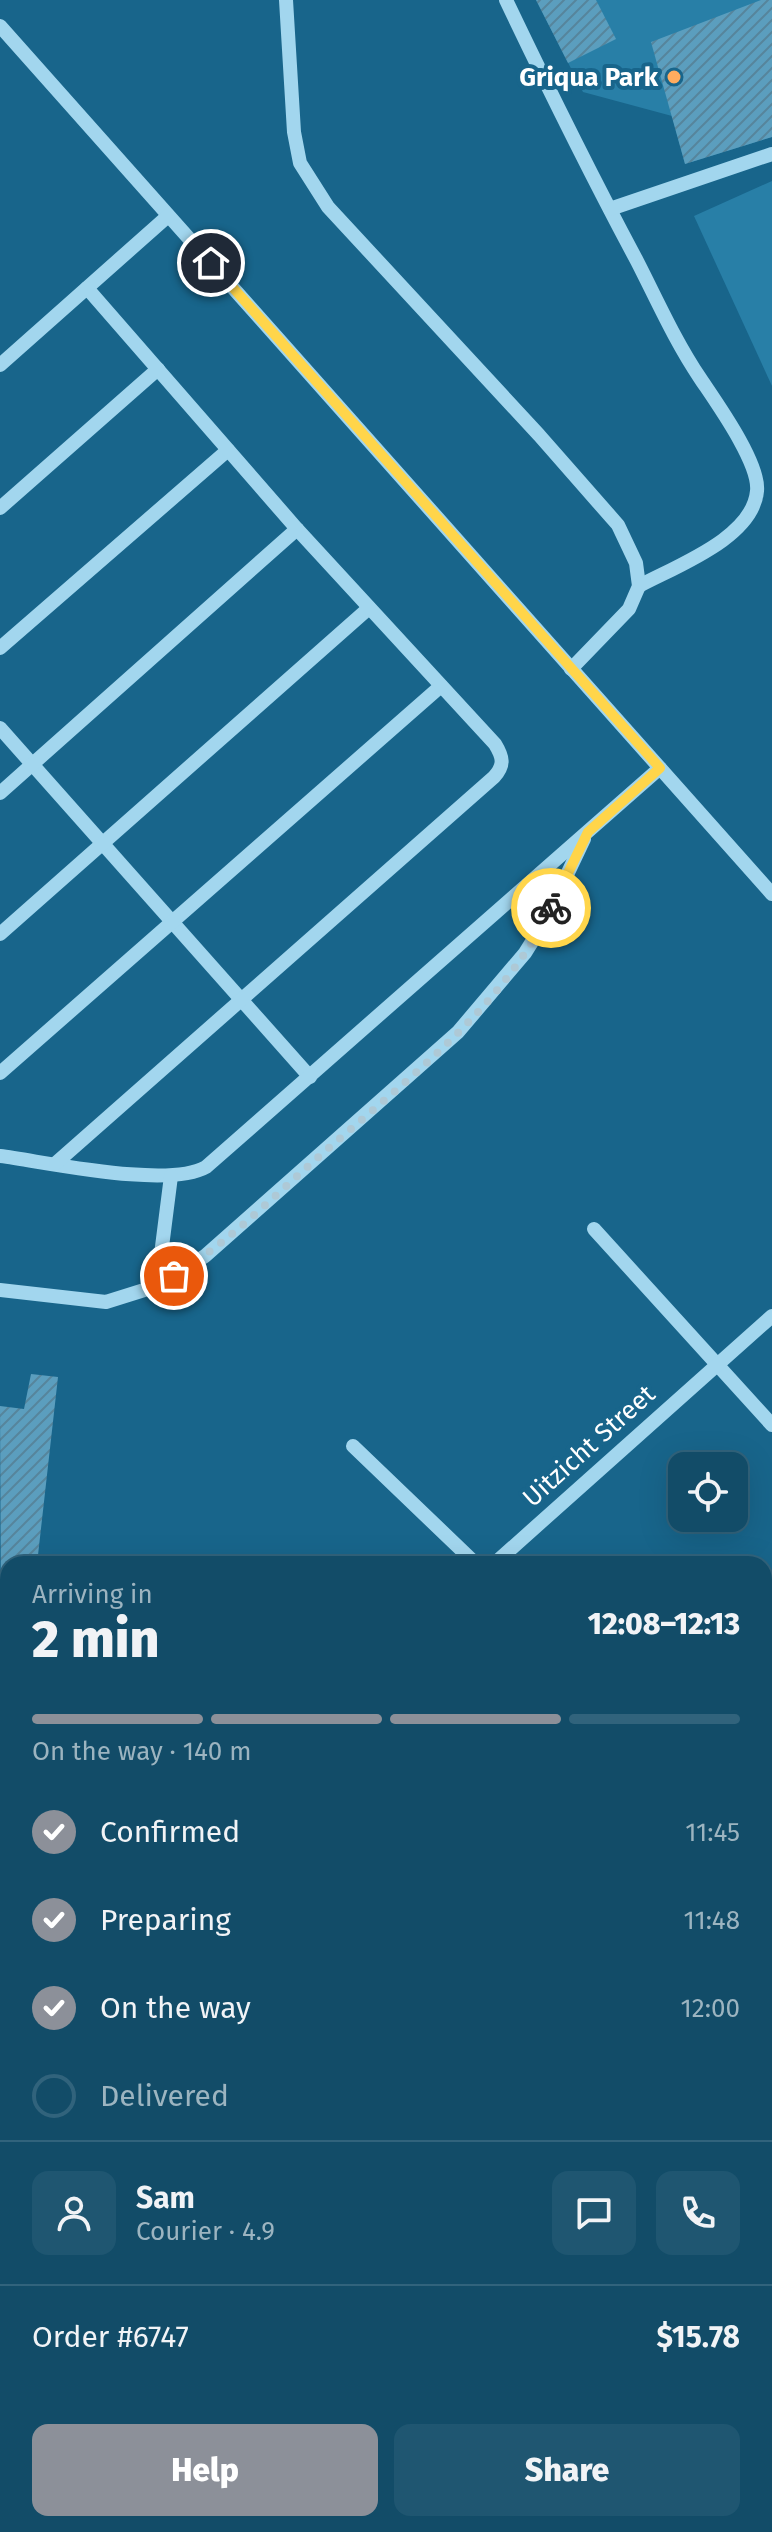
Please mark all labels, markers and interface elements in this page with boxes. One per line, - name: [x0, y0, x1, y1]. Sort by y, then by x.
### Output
- place label: Griqua Park: [519, 62, 659, 93]
- marker: Griqua Park: [665, 68, 683, 86]
- pin: [177, 229, 245, 297]
- icon: home: [189, 241, 233, 285]
- courier: [511, 868, 591, 948]
- icon: bike: [529, 886, 573, 930]
- pin: [140, 1242, 208, 1310]
- icon: bag: [152, 1254, 196, 1298]
- street label: Uitzicht Street: [517, 1378, 662, 1513]
- map controls: [668, 1452, 748, 1532]
- button: locate: [668, 1452, 748, 1532]
- text: Arriving in: [32, 1579, 153, 1610]
- text: 12:08–12:13: [588, 1606, 740, 1642]
- text: 2 min: [32, 1608, 159, 1671]
- text: On the way · 140 m: [32, 1736, 251, 1767]
- icon: check: [32, 1810, 76, 1854]
- text: Confirmed: [100, 1814, 240, 1850]
- text: 11:45: [685, 1817, 740, 1848]
- icon: check: [32, 1898, 76, 1942]
- text: Preparing: [100, 1902, 231, 1938]
- text: 11:48: [684, 1905, 740, 1936]
- icon: check: [32, 1986, 76, 2030]
- text: On the way: [100, 1990, 251, 2026]
- text: 12:00: [681, 1993, 740, 2024]
- text: Delivered: [100, 2078, 229, 2114]
- button: person: [32, 2171, 116, 2255]
- button: chat: [552, 2171, 636, 2255]
- button: phone: [656, 2171, 740, 2255]
- text: Sam: [136, 2180, 195, 2216]
- text: Courier · 4.9: [136, 2216, 275, 2247]
- text: Order #6747: [32, 2319, 189, 2355]
- text: $15.78: [656, 2319, 740, 2355]
- button: Help: [32, 2424, 378, 2516]
- button: Share: [394, 2424, 740, 2516]

